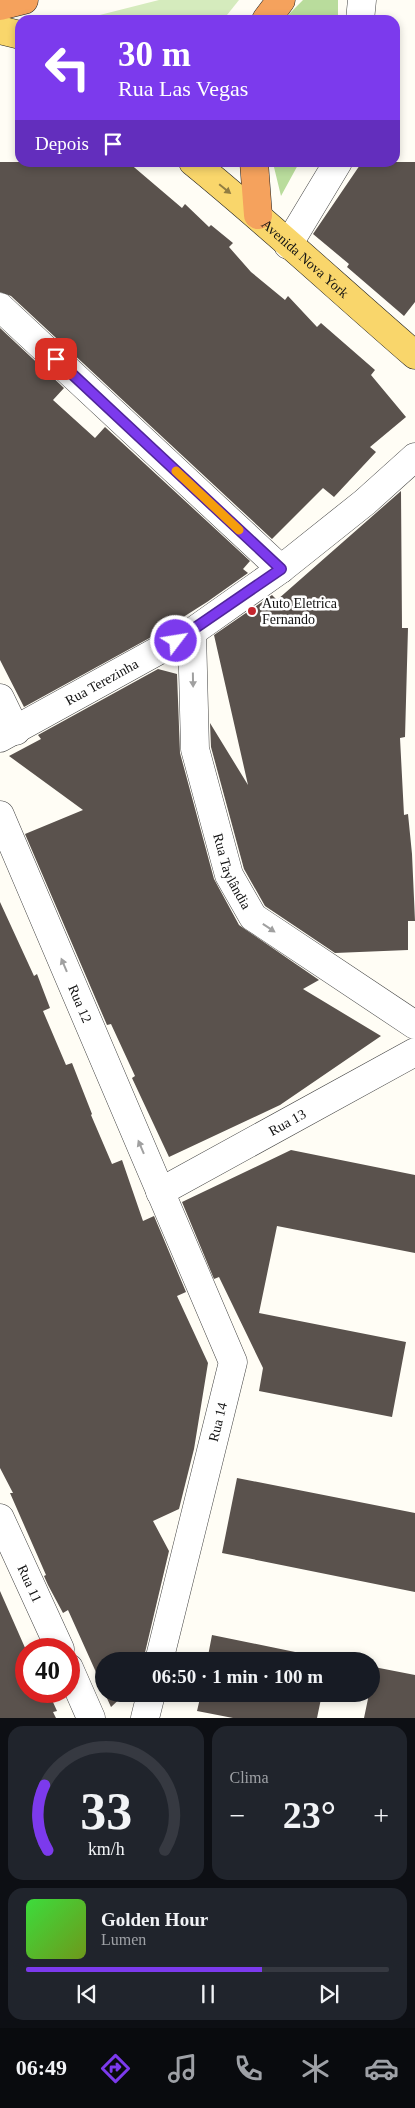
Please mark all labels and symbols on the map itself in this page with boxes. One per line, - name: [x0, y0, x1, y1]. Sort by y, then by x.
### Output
- one-way arrow: [218, 183, 231, 194]
- street label: Avenida Nova York: [259, 216, 352, 301]
- pin: [35, 338, 77, 380]
- place label: Auto Eletrica Fernando: [262, 596, 338, 627]
- marker: Auto Eletrica Fernando: [246, 605, 258, 617]
- position arrow: [149, 614, 201, 666]
- street label: Rua Terezinha: [63, 655, 141, 708]
- one-way arrow: [189, 673, 197, 689]
- street label: Rua Taylândia: [211, 832, 255, 912]
- one-way arrow: [263, 923, 276, 933]
- one-way arrow: [59, 958, 67, 972]
- street label: Rua 12: [66, 982, 95, 1025]
- street label: Rua 13: [266, 1106, 308, 1138]
- one-way arrow: [137, 1140, 145, 1154]
- street label: Rua 14: [206, 1401, 230, 1443]
- street label: Rua 11: [15, 1562, 45, 1605]
- speed limit sign: 40: [15, 1638, 80, 1703]

